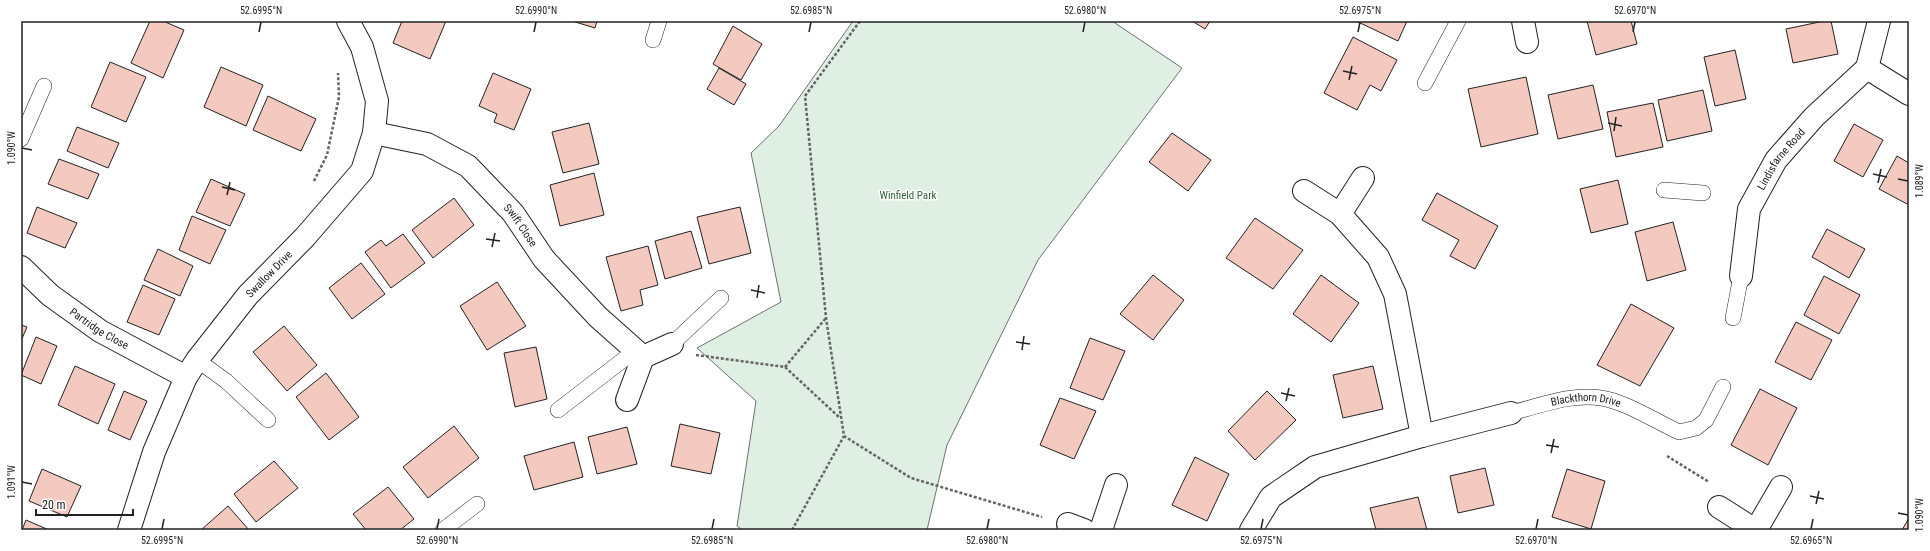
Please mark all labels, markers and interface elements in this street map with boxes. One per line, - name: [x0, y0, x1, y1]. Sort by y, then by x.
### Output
- text: 52.6995°N: [240, 5, 282, 16]
- text: 52.6990°N: [515, 5, 557, 16]
- text: 52.6985°N: [790, 5, 832, 16]
- text: 52.6980°N: [1064, 5, 1106, 16]
- text: 52.6975°N: [1339, 5, 1381, 16]
- text: 52.6970°N: [1614, 5, 1656, 16]
- street label: Lindisfarne Road: [1754, 126, 1808, 192]
- text: 1.090°W: [6, 131, 17, 165]
- text: 1.089°W: [1914, 164, 1925, 198]
- park label: Winfield Park: [880, 189, 936, 202]
- street label: Swift Close: [501, 201, 540, 249]
- street label: Swallow Drive: [243, 248, 295, 300]
- street label: Partridge Close: [67, 305, 131, 352]
- street label: Blackthorn Drive: [1549, 390, 1623, 410]
- text: 1.091°W: [6, 465, 17, 499]
- scale bar: [36, 491, 133, 517]
- text: 20 m: [42, 498, 66, 512]
- text: 1.090°W: [1914, 498, 1925, 532]
- text: 52.6995°N: [141, 535, 183, 546]
- text: 52.6990°N: [416, 535, 458, 546]
- text: 52.6985°N: [691, 535, 733, 546]
- text: 52.6980°N: [966, 535, 1008, 546]
- text: 52.6975°N: [1240, 535, 1282, 546]
- text: 52.6970°N: [1515, 535, 1557, 546]
- text: 52.6965°N: [1790, 535, 1832, 546]

